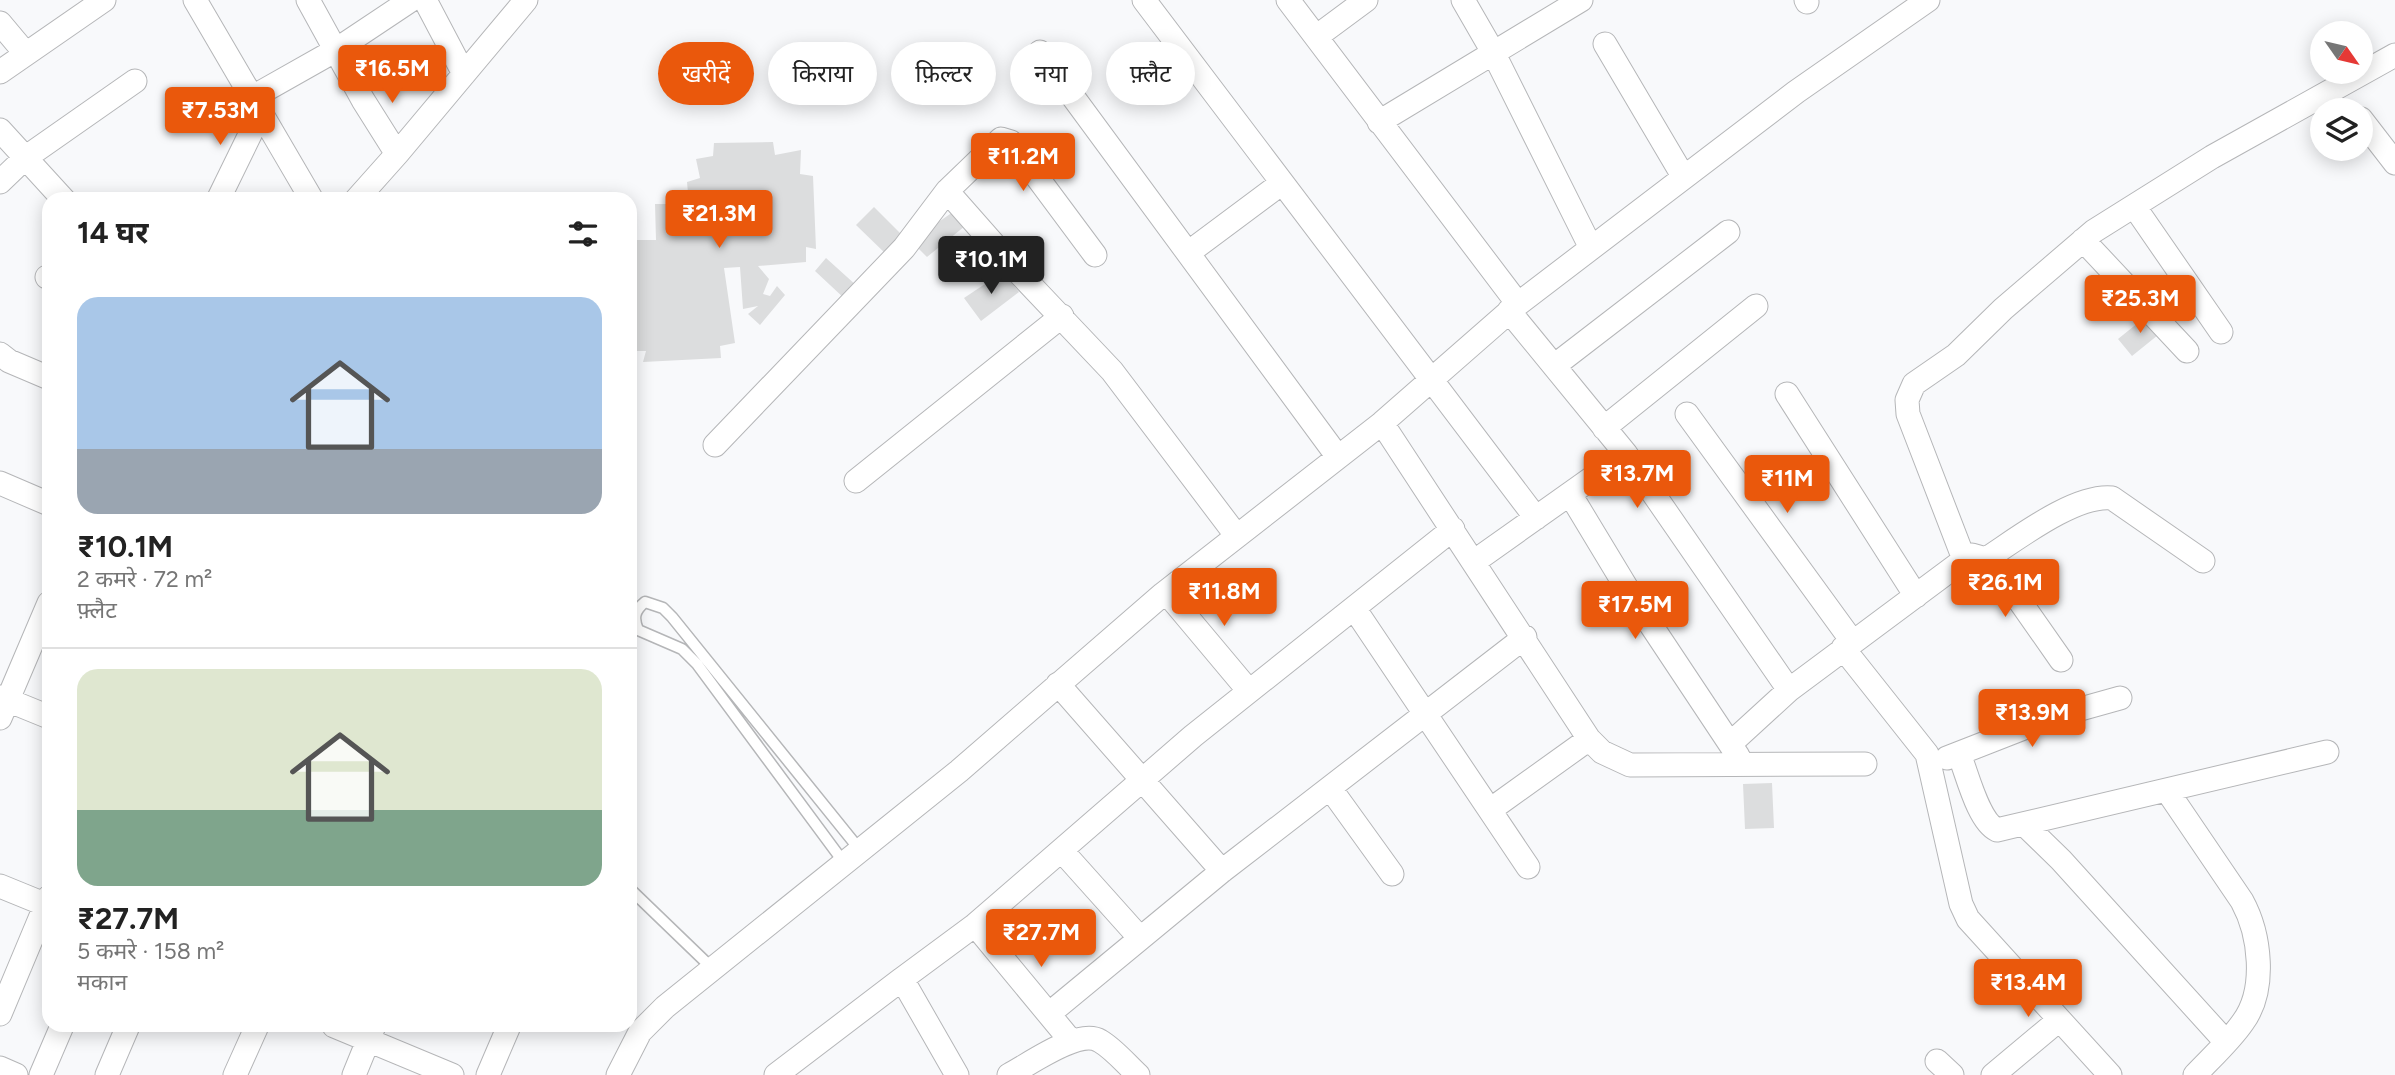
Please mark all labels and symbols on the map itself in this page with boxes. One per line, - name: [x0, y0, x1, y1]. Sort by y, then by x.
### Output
- north arrow: [2310, 21, 2373, 84]
- pin: ₹16.5M: [335, 46, 449, 105]
- pin: ₹7.53M: [163, 88, 277, 147]
- pin: ₹11.2M: [966, 134, 1080, 193]
- pin: ₹21.3M: [662, 190, 776, 250]
- pin: ₹10.1M: [934, 236, 1048, 296]
- pin: ₹25.3M: [2083, 276, 2197, 335]
- pin: ₹13.7M: [1580, 450, 1694, 510]
- pin: ₹11M: [1746, 456, 1828, 515]
- pin: ₹26.1M: [1948, 560, 2062, 619]
- pin: ₹11.8M: [1167, 568, 1281, 628]
- pin: ₹17.5M: [1578, 582, 1692, 641]
- pin: ₹13.9M: [1975, 690, 2089, 749]
- pin: ₹27.7M: [984, 909, 1098, 969]
- pin: ₹13.4M: [1971, 960, 2085, 1019]

